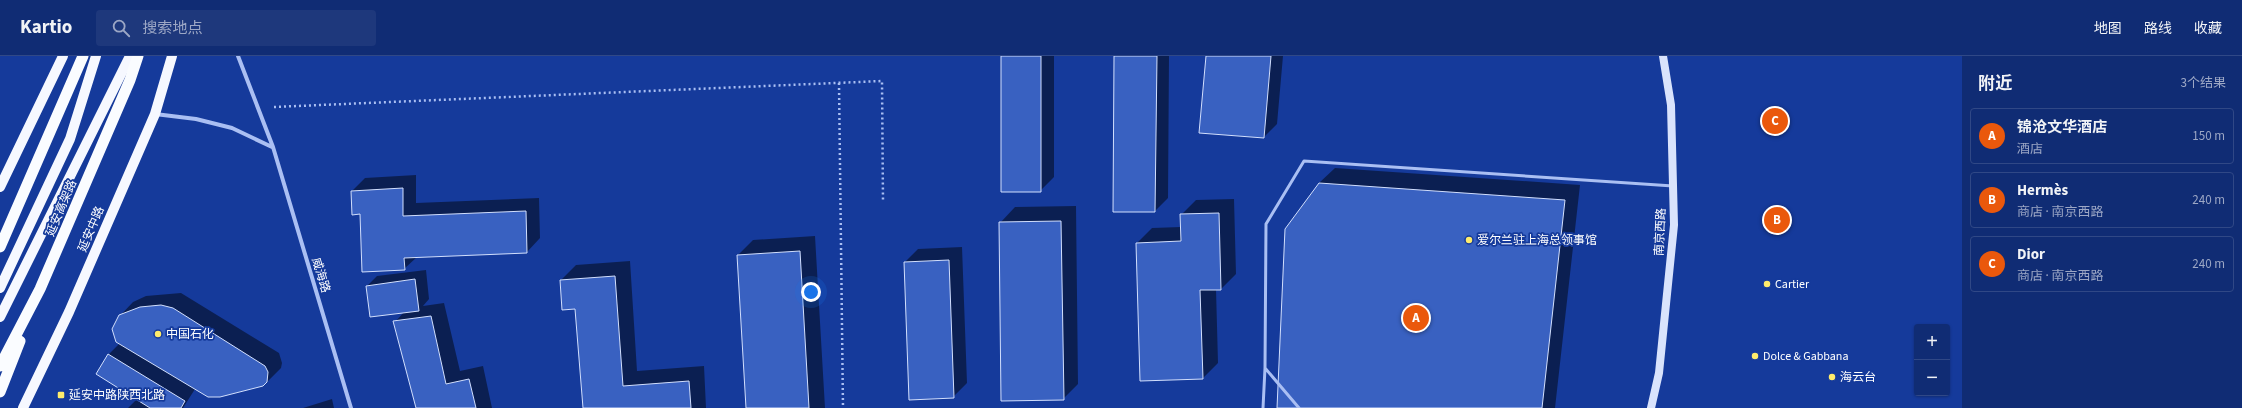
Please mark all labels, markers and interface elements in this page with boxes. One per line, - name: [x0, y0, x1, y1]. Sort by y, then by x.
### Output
- search box: [96, 10, 376, 46]
- text: Kartio: [20, 14, 72, 41]
- icon: search: [110, 17, 132, 39]
- text: 搜索地点: [142, 18, 202, 39]
- text: 地图: [2094, 19, 2122, 39]
- text: 路线: [2144, 19, 2172, 39]
- text: 收藏: [2194, 19, 2222, 39]
- text: 附近: [1978, 72, 2012, 96]
- text: 3个结果: [2181, 74, 2226, 92]
- pin: C: [1762, 106, 1788, 136]
- text: 锦沧文华酒店: [2017, 117, 2107, 138]
- text: A: [1988, 127, 1996, 145]
- text: 150 m: [2192, 127, 2225, 145]
- text: 酒店: [2017, 140, 2043, 158]
- street label: 延安高架路: [42, 177, 81, 239]
- text: Hermès: [2017, 180, 2068, 201]
- text: B: [1988, 191, 1996, 209]
- text: 240 m: [2192, 191, 2225, 209]
- text: 商店 · 南京西路: [2017, 203, 2103, 221]
- street label: 延安中路: [74, 204, 109, 255]
- pin: B: [1764, 205, 1790, 235]
- street label: 南京西路: [1651, 208, 1670, 256]
- place label: 爱尔兰驻上海总领事馆: [1477, 232, 1597, 249]
- marker: 爱尔兰驻上海总领事馆: [1464, 235, 1474, 245]
- text: Dior: [2017, 244, 2045, 265]
- street label: 威海路: [307, 255, 334, 295]
- text: C: [1988, 255, 1996, 273]
- text: 240 m: [2192, 255, 2225, 273]
- text: 商店 · 南京西路: [2017, 267, 2103, 285]
- place label: Cartier: [1775, 276, 1810, 293]
- marker: Cartier: [1762, 279, 1772, 289]
- your location: [801, 282, 821, 302]
- pin: A: [1403, 303, 1429, 333]
- map controls: [1914, 324, 1950, 396]
- button: +: [1914, 324, 1950, 360]
- place label: 中国石化: [166, 326, 214, 343]
- marker: 中国石化: [153, 329, 163, 339]
- place label: Dolce & Gabbana: [1763, 348, 1848, 365]
- marker: Dolce & Gabbana: [1750, 351, 1760, 361]
- button: −: [1914, 360, 1950, 396]
- place label: 海云台: [1840, 369, 1876, 386]
- marker: 海云台: [1827, 372, 1837, 382]
- place label: 延安中路陕西北路: [69, 387, 165, 404]
- marker: 延安中路陕西北路: [56, 390, 66, 400]

